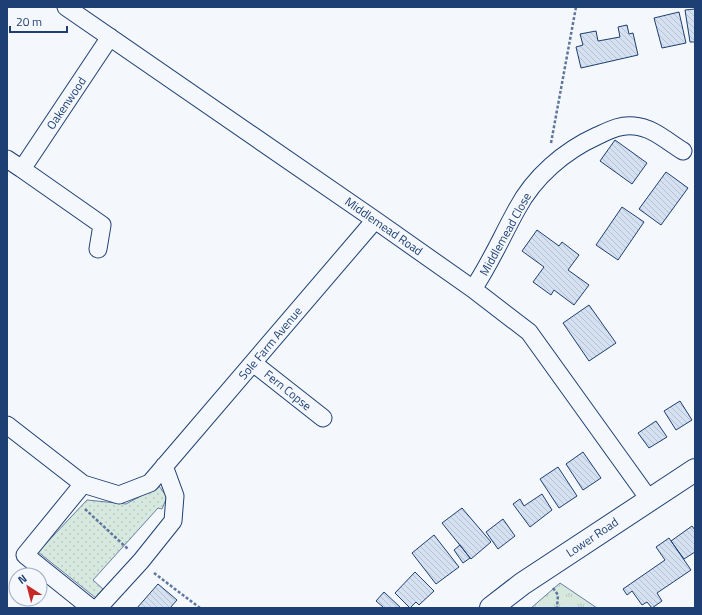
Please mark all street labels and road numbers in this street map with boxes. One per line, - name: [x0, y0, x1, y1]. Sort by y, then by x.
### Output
- street label: Oakenwood: [41, 73, 91, 133]
- street label: Middlemead Close: [474, 189, 536, 279]
- street label: Middlemead Road: [341, 192, 427, 260]
- street label: Sole Farm Avenue: [234, 302, 306, 384]
- street label: Fern Copse: [260, 365, 316, 415]
- street label: Lower Road: [562, 512, 622, 562]

